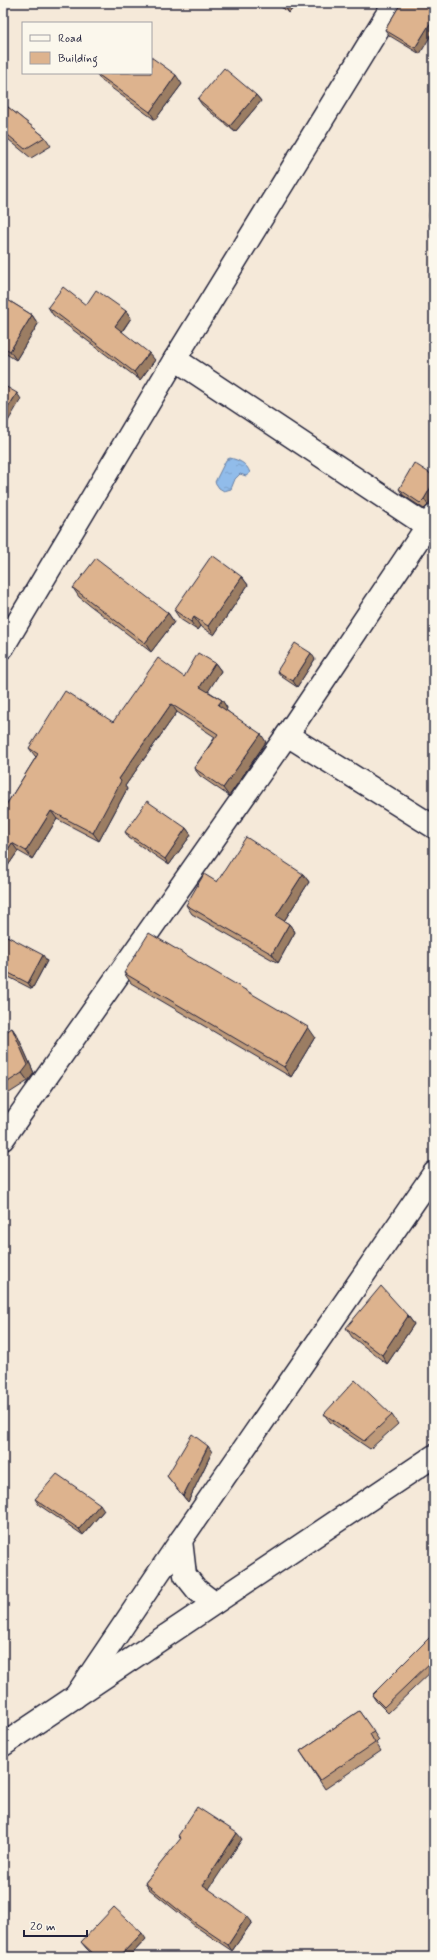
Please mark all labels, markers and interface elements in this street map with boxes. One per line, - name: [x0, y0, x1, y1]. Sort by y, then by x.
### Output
- legend: [22, 22, 152, 74]
- text: Road: [58, 31, 82, 47]
- text: Building: [58, 51, 98, 68]
- scale bar: [24, 1912, 87, 1938]
- text: 20 m: [30, 1919, 56, 1935]

